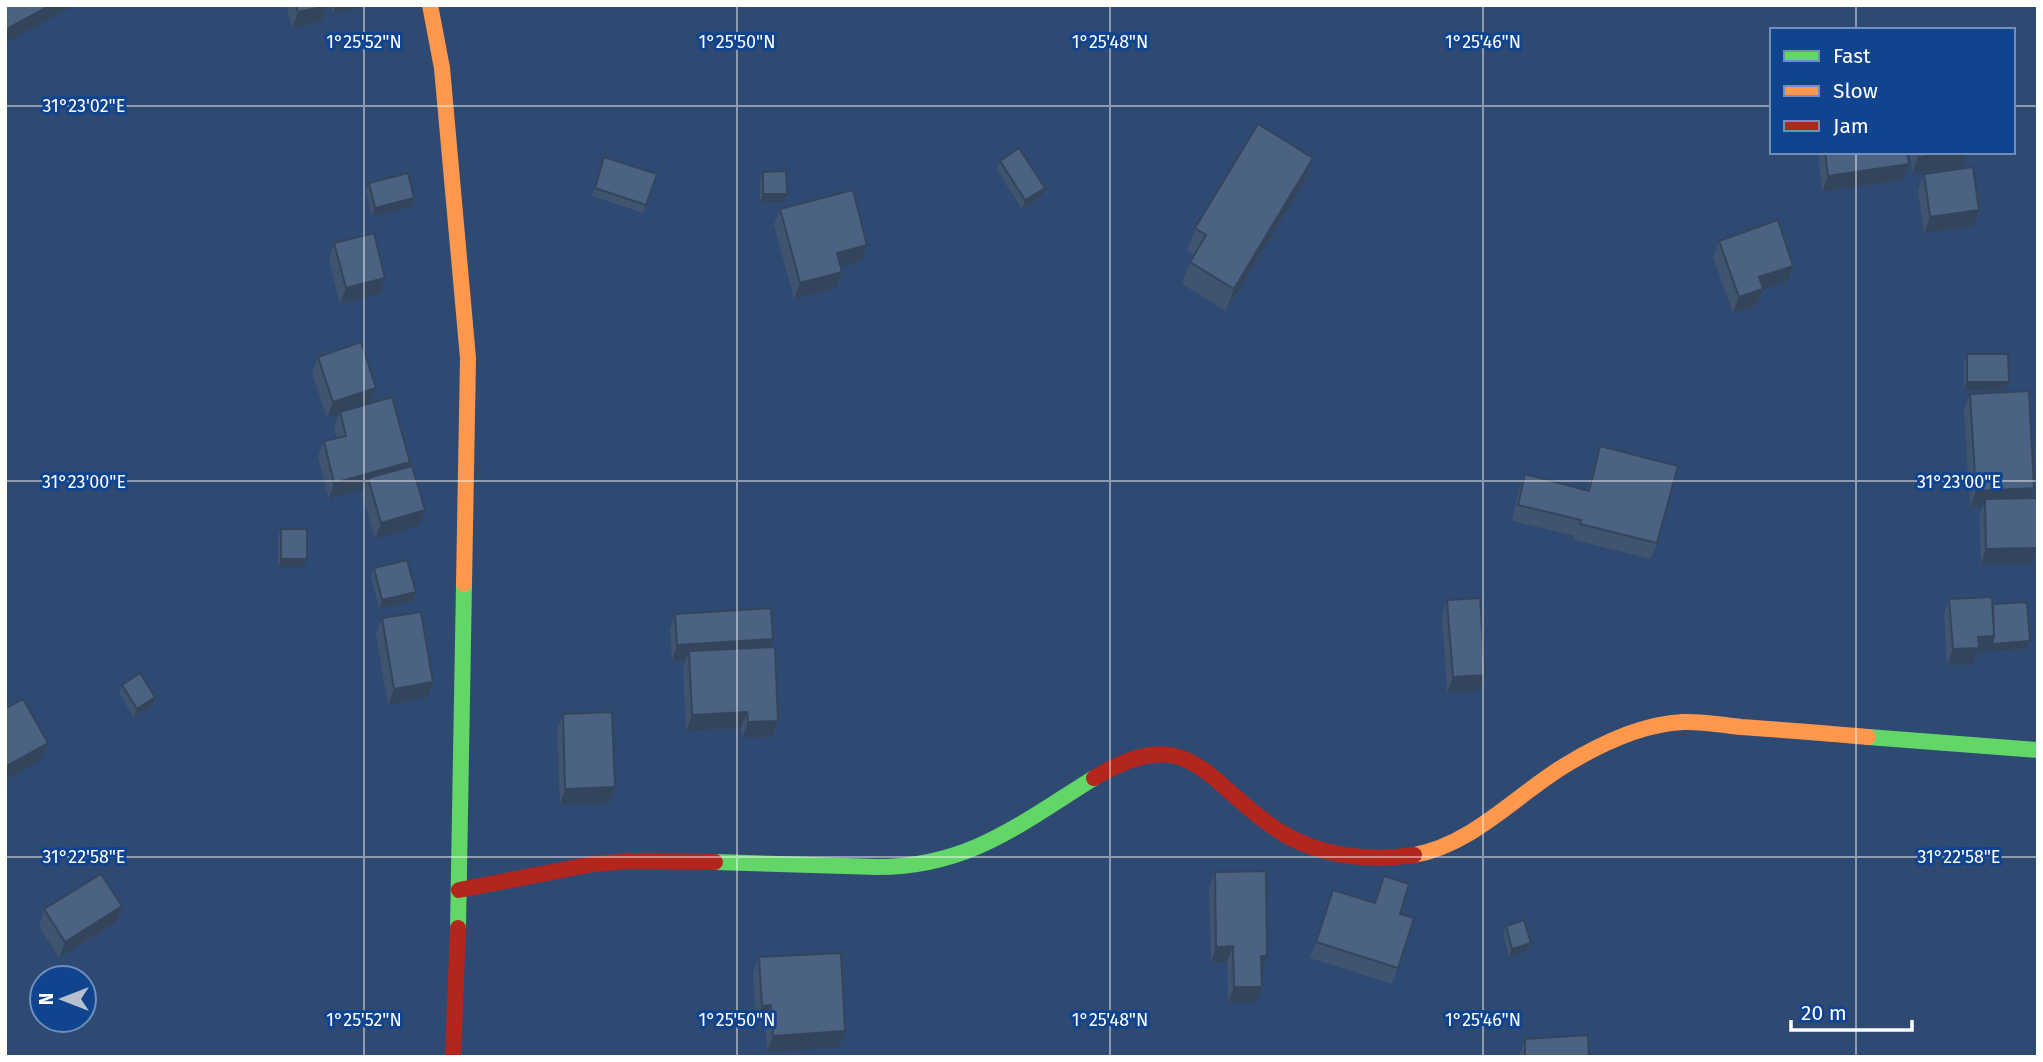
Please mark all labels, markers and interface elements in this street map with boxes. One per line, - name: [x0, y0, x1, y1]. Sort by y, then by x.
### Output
- legend: [1770, 28, 2015, 154]
- text: 1°25'52"N: [326, 31, 402, 53]
- text: 1°25'50"N: [699, 31, 775, 53]
- text: 1°25'48"N: [1072, 31, 1148, 53]
- text: 1°25'46"N: [1445, 31, 1521, 53]
- text: Fast: [1833, 43, 1871, 69]
- text: Slow: [1833, 78, 1878, 104]
- text: 31°23'02"E: [43, 95, 125, 117]
- text: Jam: [1833, 113, 1869, 139]
- text: 31°23'00"E: [42, 471, 126, 493]
- text: 31°23'00"E: [1917, 471, 2001, 493]
- text: 31°22'58"E: [43, 846, 125, 868]
- text: 31°22'58"E: [1918, 846, 2000, 868]
- north arrow: [28, 964, 98, 1034]
- scale bar: [1791, 988, 1912, 1032]
- text: N: [35, 993, 58, 1005]
- text: 20 m: [1801, 1000, 1847, 1026]
- text: 1°25'52"N: [326, 1009, 402, 1031]
- text: 1°25'50"N: [699, 1009, 775, 1031]
- text: 1°25'48"N: [1072, 1009, 1148, 1031]
- text: 1°25'46"N: [1445, 1009, 1521, 1031]

